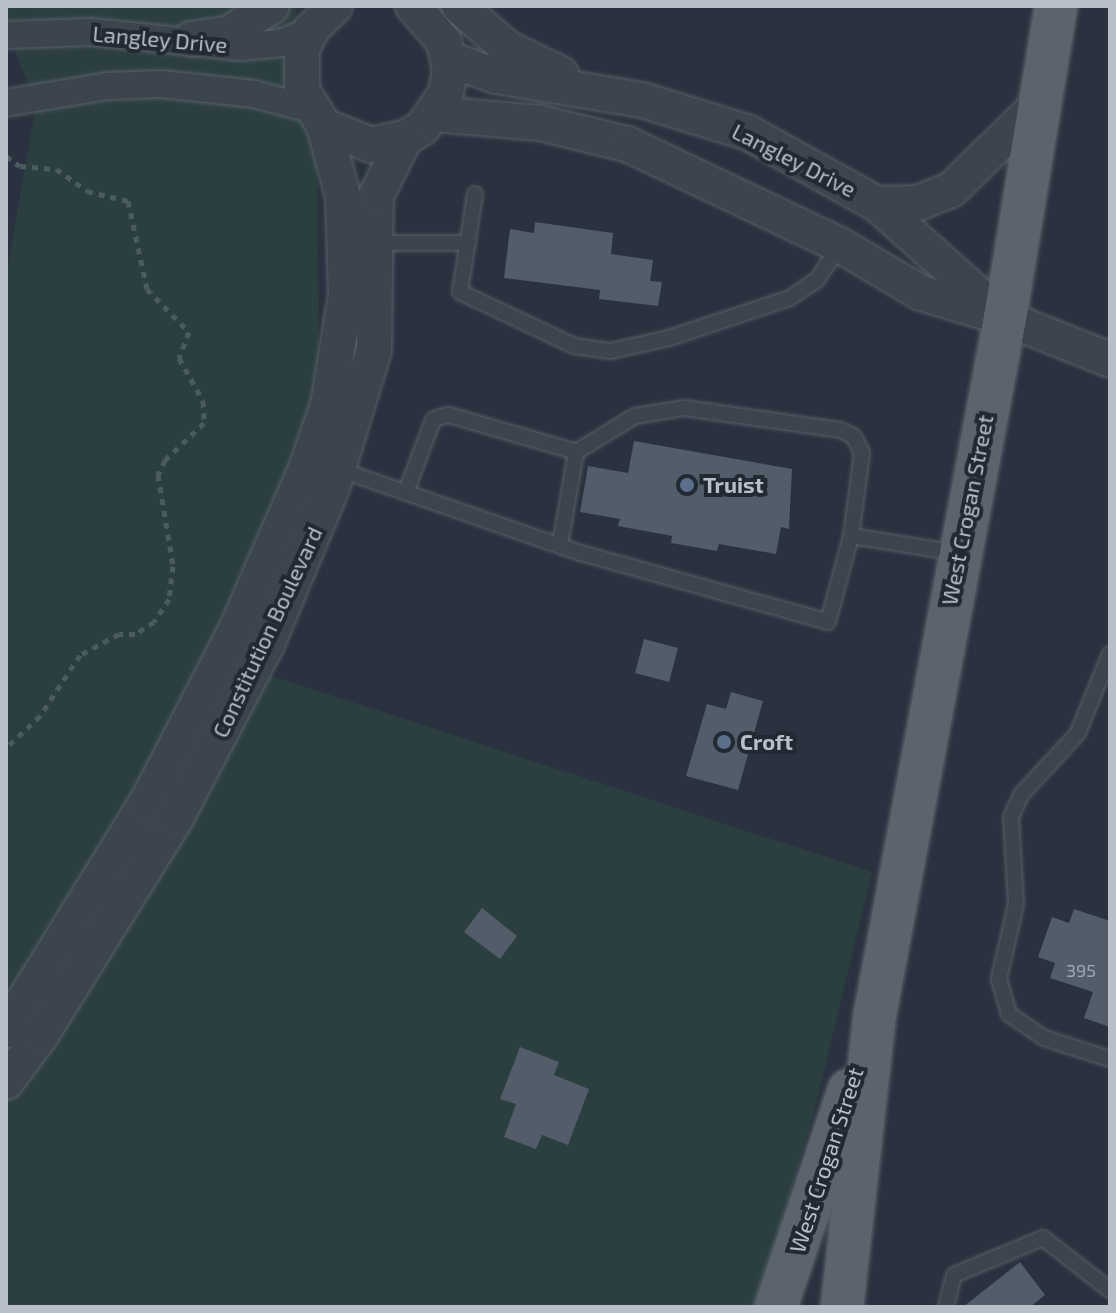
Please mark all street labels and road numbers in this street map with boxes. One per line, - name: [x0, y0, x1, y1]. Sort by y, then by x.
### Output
- street label: Langley Drive: [91, 20, 229, 58]
- street label: Langley Drive: [728, 117, 860, 203]
- street label: West Crogan Street: [936, 413, 998, 607]
- street label: Constitution Boulevard: [207, 522, 327, 742]
- street label: West Crogan Street: [784, 1064, 868, 1256]

